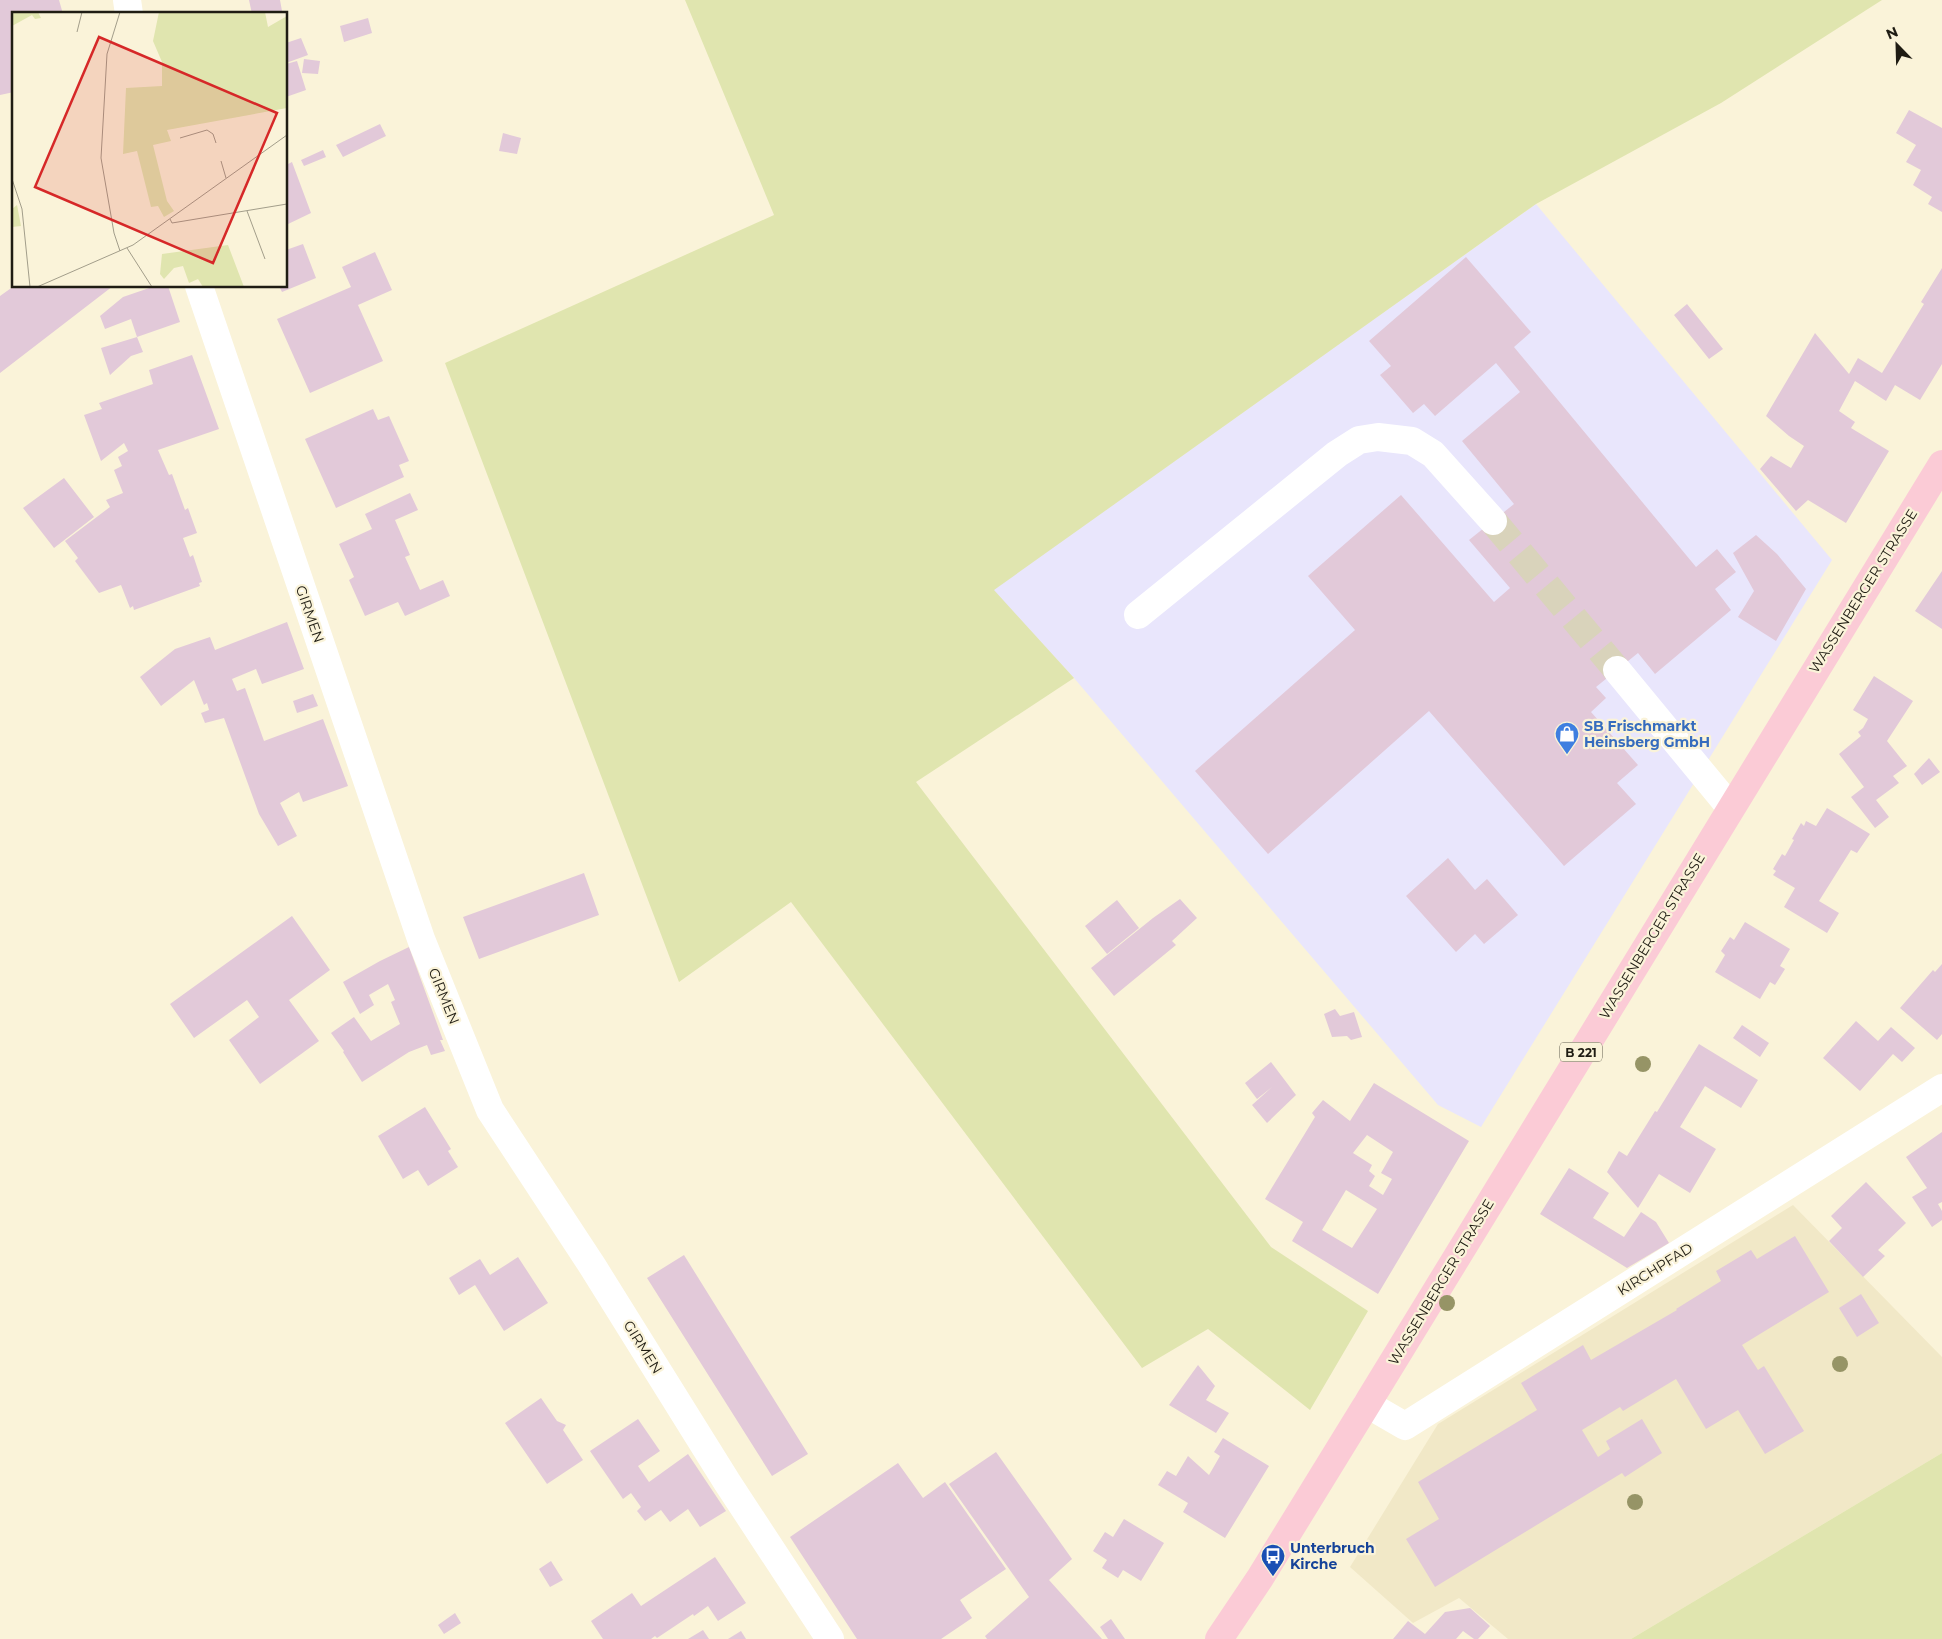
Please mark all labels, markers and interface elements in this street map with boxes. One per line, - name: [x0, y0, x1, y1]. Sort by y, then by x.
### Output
- inset map: [12, 12, 288, 288]
- north arrow: [1872, 20, 1922, 70]
- text: N: [1883, 23, 1901, 44]
- street label: WASSENBERGER STRASSE: [1805, 506, 1921, 676]
- street label: GIRMEN: [292, 583, 328, 645]
- place label: SB Frischmarkt Heinsberg GmbH: [1584, 717, 1710, 751]
- shop icon: SB Frischmarkt Heinsberg GmbH: [1554, 721, 1580, 755]
- street label: WASSENBERGER STRASSE: [1595, 850, 1709, 1022]
- street label: GIRMEN: [425, 965, 463, 1027]
- road number: B 221: [1560, 1042, 1602, 1062]
- street label: WASSENBERGER STRASSE: [1384, 1196, 1498, 1368]
- street label: KIRCHPFAD: [1614, 1239, 1696, 1299]
- street label: GIRMEN: [620, 1317, 666, 1377]
- place label: Unterbruch Kirche: [1290, 1539, 1375, 1573]
- bus stop icon: Unterbruch Kirche: [1260, 1543, 1286, 1577]

